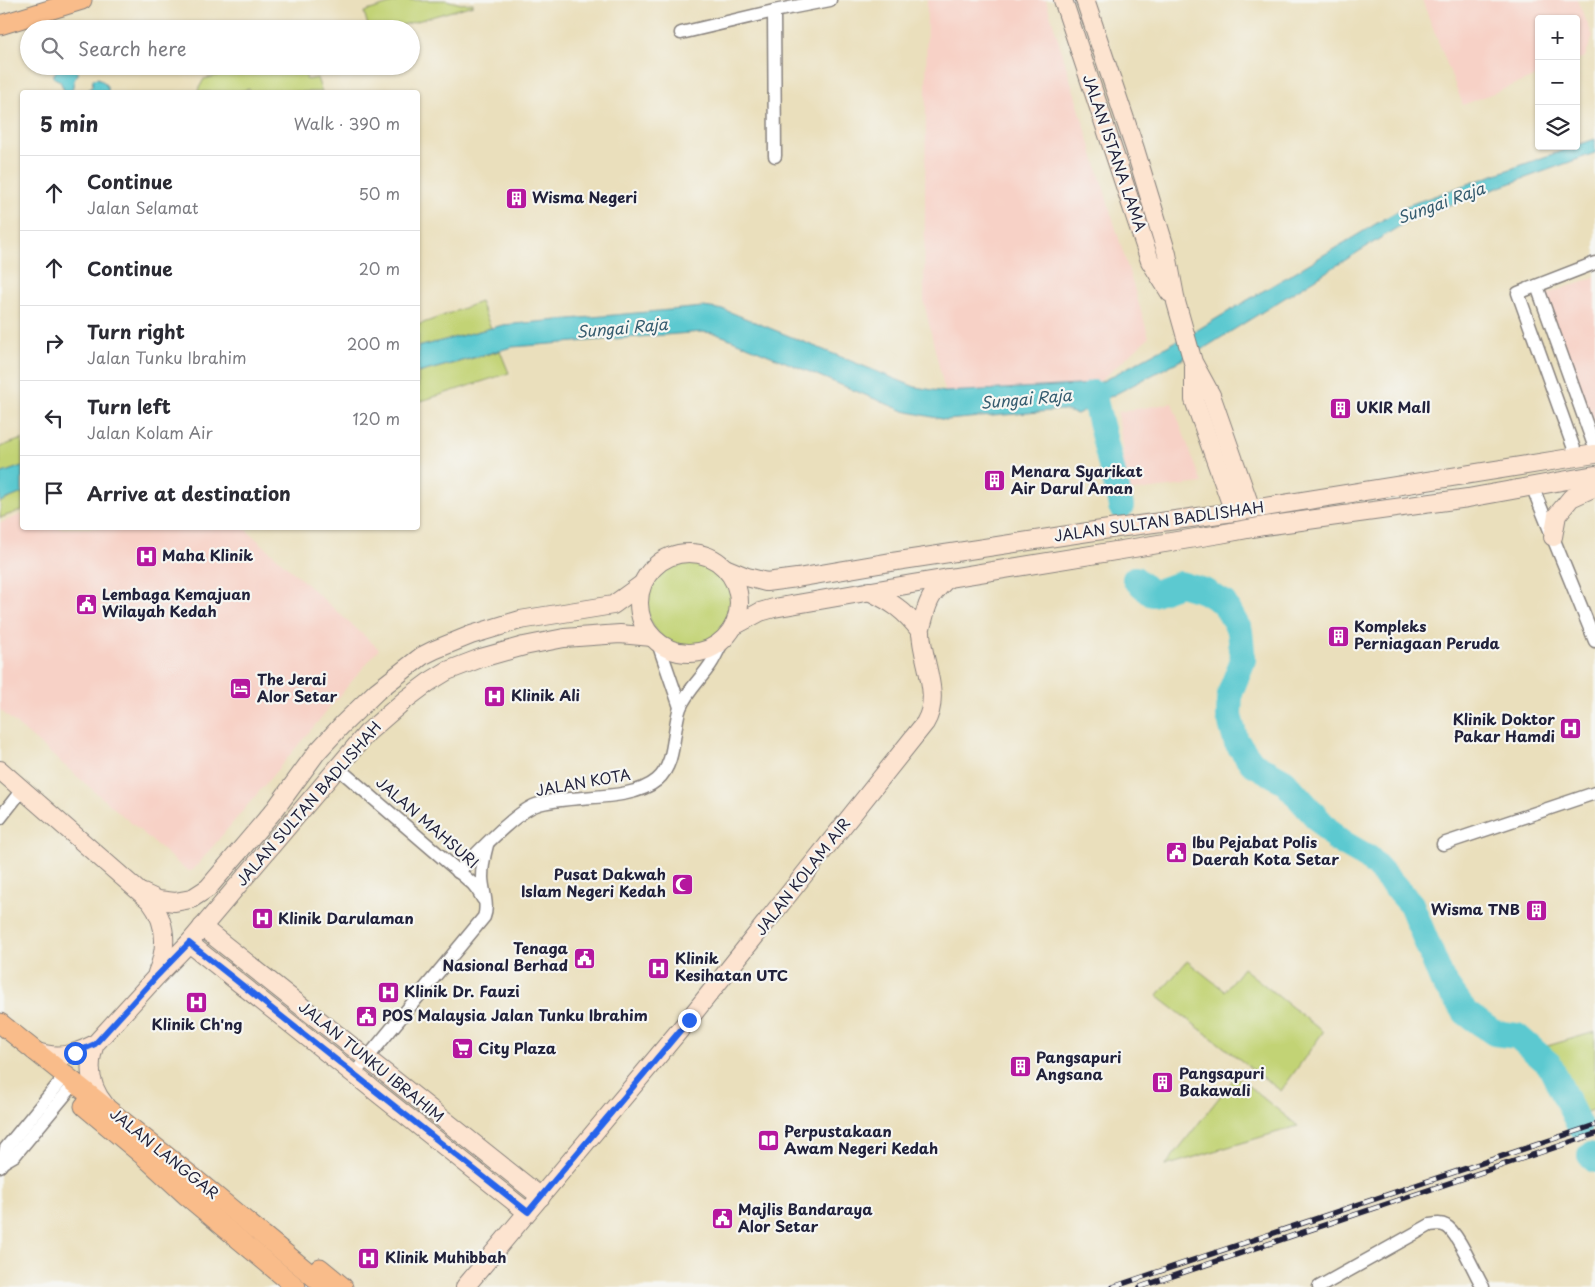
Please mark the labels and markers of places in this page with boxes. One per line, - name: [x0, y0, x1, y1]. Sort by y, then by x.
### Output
- place label: Wisma Negeri: [532, 185, 637, 208]
- building icon: Wisma Negeri: [504, 186, 528, 210]
- place label: UKIR Mall: [1356, 395, 1430, 418]
- building icon: UKIR Mall: [1328, 396, 1352, 420]
- place label: Menara Syarikat Air Darul Aman: [1011, 459, 1143, 499]
- building icon: Menara Syarikat Air Darul Aman: [983, 469, 1007, 493]
- place label: Maha Klinik: [162, 543, 253, 566]
- hospital icon: Maha Klinik: [134, 544, 158, 568]
- place label: Lembaga Kemajuan Wilayah Kedah: [102, 582, 251, 622]
- public building icon: Lembaga Kemajuan Wilayah Kedah: [74, 592, 98, 616]
- place label: Kompleks Perniagaan Peruda: [1354, 614, 1501, 654]
- building icon: Kompleks Perniagaan Peruda: [1326, 624, 1350, 648]
- place label: The Jerai Alor Setar: [257, 667, 338, 707]
- hotel icon: The Jerai Alor Setar: [229, 677, 253, 701]
- place label: Klinik Ali: [511, 683, 580, 706]
- hospital icon: Klinik Ali: [483, 684, 507, 708]
- place label: Klinik Doktor Pakar Hamdi: [1453, 707, 1555, 747]
- hospital icon: Klinik Doktor Pakar Hamdi: [1559, 717, 1583, 741]
- place label: Ibu Pejabat Polis Daerah Kota Setar: [1192, 830, 1339, 870]
- public building icon: Ibu Pejabat Polis Daerah Kota Setar: [1164, 840, 1188, 864]
- place label: Pusat Dakwah Islam Negeri Kedah: [521, 862, 666, 902]
- mosque icon: Pusat Dakwah Islam Negeri Kedah: [670, 872, 694, 896]
- place label: Wisma TNB: [1431, 897, 1520, 920]
- building icon: Wisma TNB: [1524, 898, 1548, 922]
- place label: Klinik Darulaman: [278, 906, 414, 929]
- hospital icon: Klinik Darulaman: [250, 907, 274, 931]
- place label: Tenaga Nasional Berhad: [442, 936, 569, 976]
- public building icon: Tenaga Nasional Berhad: [572, 946, 596, 970]
- place label: Klinik Kesihatan UTC: [675, 946, 788, 986]
- hospital icon: Klinik Kesihatan UTC: [647, 956, 671, 980]
- place label: Klinik Dr. Fauzi: [404, 979, 520, 1002]
- hospital icon: Klinik Dr. Fauzi: [376, 980, 400, 1004]
- hospital icon: Klinik Ch'ng: [185, 990, 209, 1014]
- place label: POS Malaysia Jalan Tunku Ibrahim: [382, 1003, 648, 1026]
- public building icon: POS Malaysia Jalan Tunku Ibrahim: [354, 1004, 378, 1028]
- place label: Klinik Ch'ng: [152, 1012, 242, 1035]
- place label: City Plaza: [478, 1036, 557, 1059]
- supermarket icon: City Plaza: [450, 1037, 474, 1061]
- place label: Pangsapuri Angsana: [1036, 1045, 1121, 1085]
- building icon: Pangsapuri Angsana: [1008, 1055, 1032, 1079]
- place label: Pangsapuri Bakawali: [1179, 1061, 1264, 1101]
- building icon: Pangsapuri Bakawali: [1151, 1071, 1175, 1095]
- place label: Perpustakaan Awam Negeri Kedah: [784, 1119, 938, 1159]
- library icon: Perpustakaan Awam Negeri Kedah: [756, 1129, 780, 1153]
- place label: Majlis Bandaraya Alor Setar: [738, 1197, 873, 1237]
- public building icon: Majlis Bandaraya Alor Setar: [710, 1207, 734, 1231]
- place label: Klinik Muhibbah: [385, 1245, 507, 1268]
- hospital icon: Klinik Muhibbah: [357, 1246, 381, 1270]

